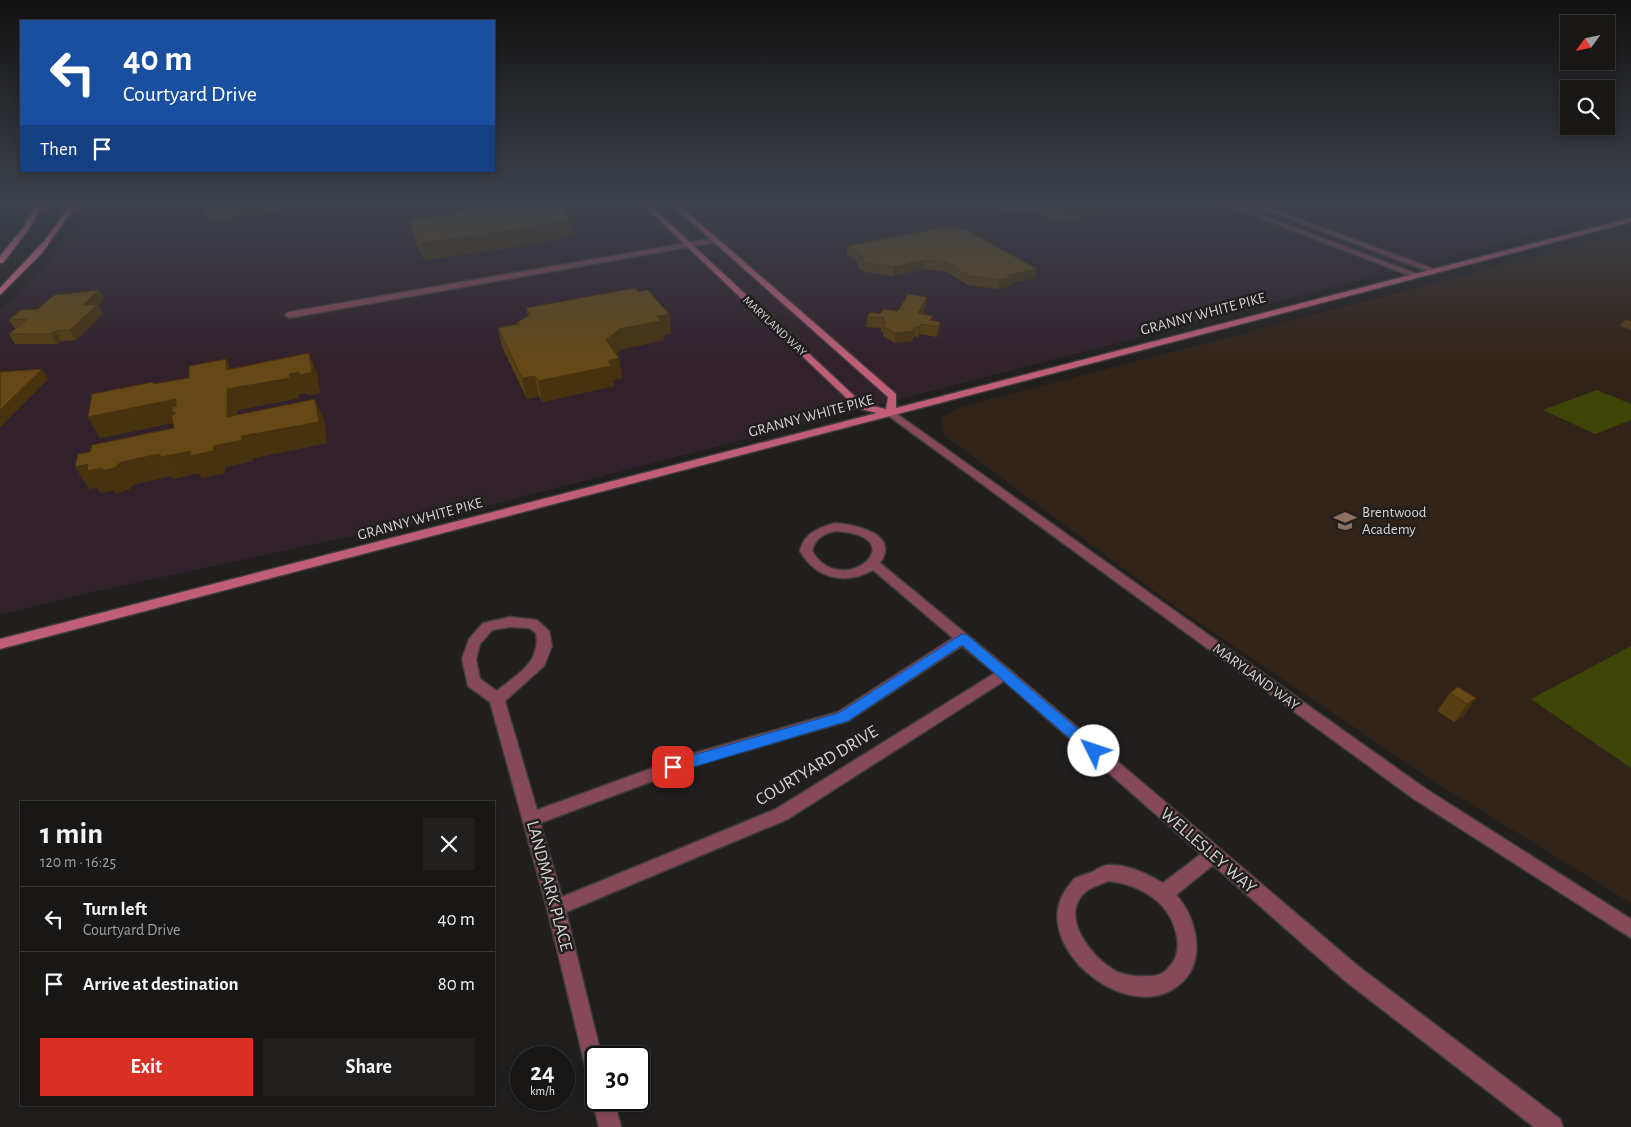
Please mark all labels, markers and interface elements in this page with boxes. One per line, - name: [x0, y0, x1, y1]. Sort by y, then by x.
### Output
- north arrow: [1560, 15, 1615, 70]
- map controls: [1560, 15, 1615, 135]
- icon: left: [40, 40, 105, 105]
- text: 40 m: [123, 42, 192, 77]
- button: search: [1560, 80, 1615, 135]
- text: Courtyard Drive: [123, 83, 257, 105]
- icon: arrive: [88, 135, 116, 163]
- text: Then: [40, 140, 78, 159]
- street label: GRANNY WHITE PIKE: [1139, 290, 1267, 338]
- street label: MARYLAND WAY: [741, 294, 810, 359]
- street label: GRANNY WHITE PIKE: [747, 392, 875, 440]
- street label: GRANNY WHITE PIKE: [356, 495, 484, 543]
- place label: Brentwood Academy: [1362, 505, 1427, 537]
- school or university icon: Brentwood Academy: [1332, 508, 1358, 534]
- street label: MARYLAND WAY: [1210, 641, 1302, 713]
- street label: COURTYARD DRIVE: [753, 722, 881, 809]
- position arrow: [1067, 724, 1119, 776]
- pin: [652, 746, 694, 788]
- icon: arrive: [659, 753, 687, 781]
- street label: WELLESLEY WAY: [1157, 805, 1260, 898]
- button: close: [423, 818, 475, 870]
- text: 1 min: [40, 819, 103, 849]
- street label: LANDMARK PLACE: [523, 819, 575, 953]
- text: 120 m · 16:25: [40, 854, 116, 870]
- text: Turn left: [83, 900, 147, 919]
- icon: left: [40, 905, 68, 933]
- text: 40 m: [437, 910, 475, 929]
- text: Courtyard Drive: [83, 922, 180, 938]
- icon: arrive: [40, 970, 68, 998]
- text: Arrive at destination: [83, 975, 239, 994]
- text: 80 m: [438, 975, 475, 994]
- button: Exit: [40, 1038, 253, 1096]
- button: Share: [263, 1038, 475, 1096]
- speed limit sign: 30: [585, 1046, 650, 1111]
- text: 24: [530, 1060, 555, 1085]
- text: km/h: [530, 1085, 555, 1097]

